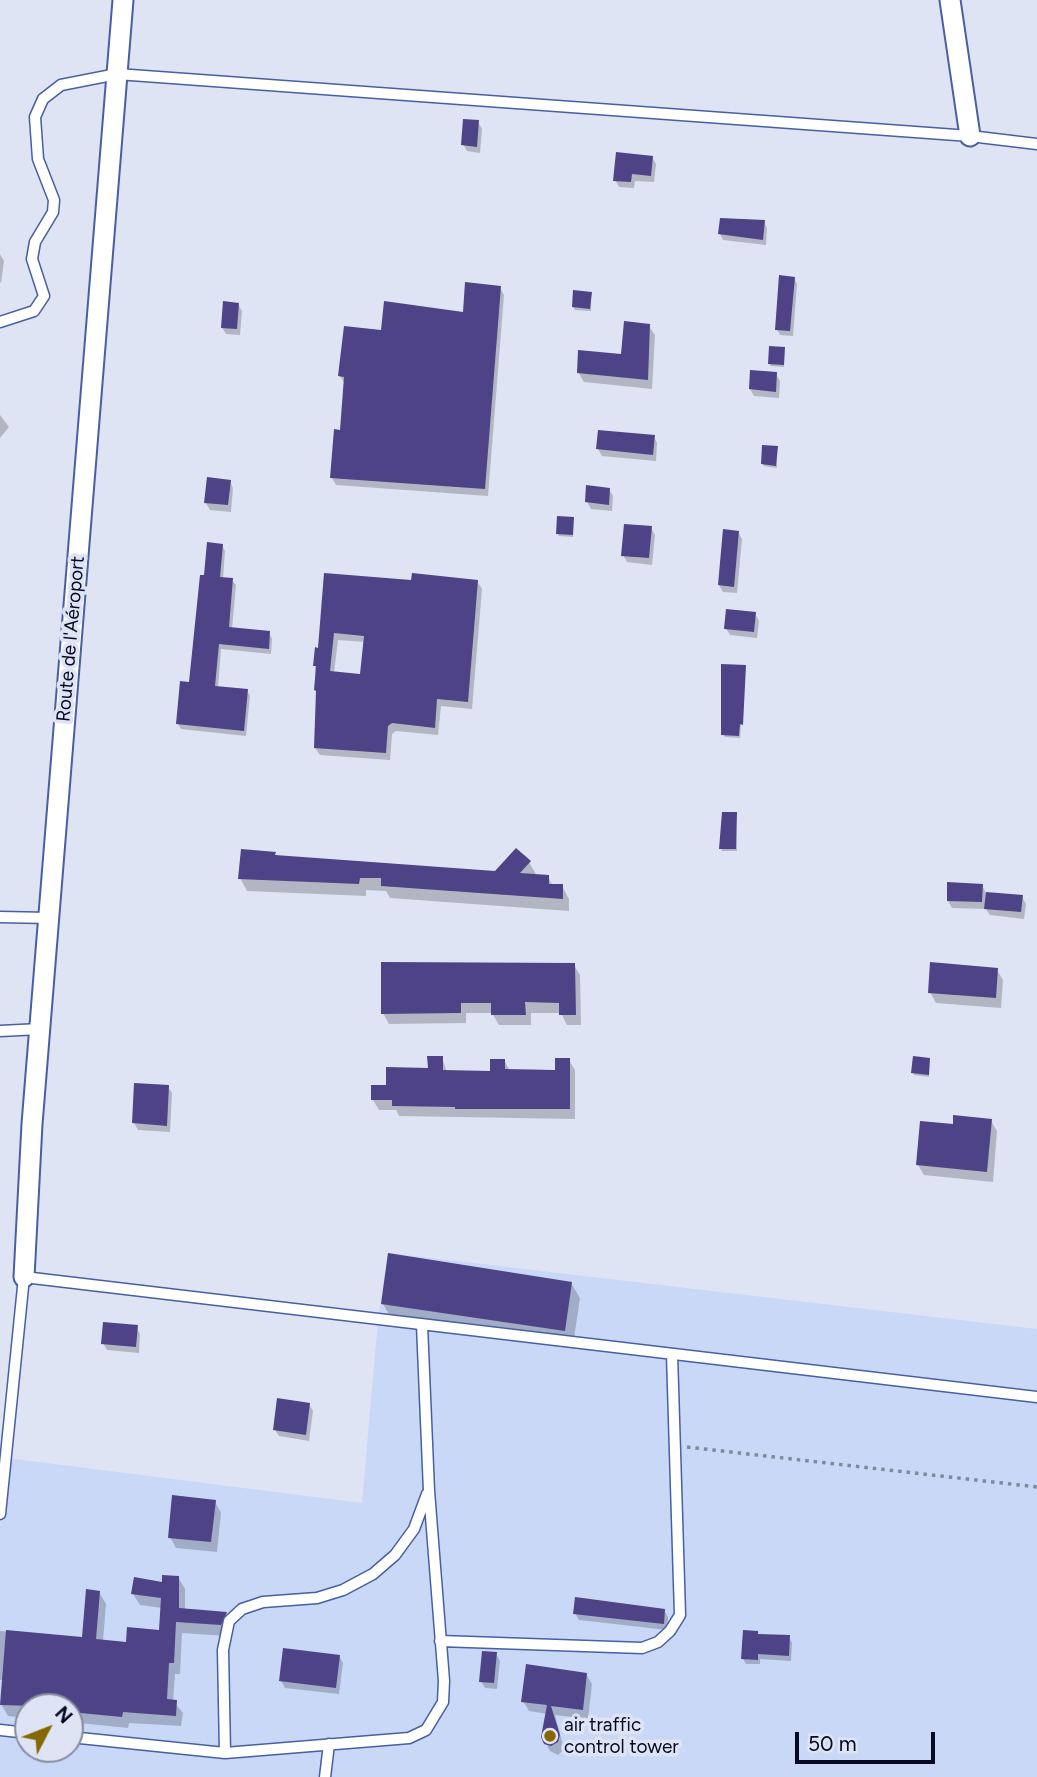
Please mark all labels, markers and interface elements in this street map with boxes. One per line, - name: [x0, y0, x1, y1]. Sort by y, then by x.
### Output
- street label: Route de l'Aéroport: [52, 555, 90, 723]
- north arrow: [14, 1693, 84, 1763]
- text: N: [50, 1702, 77, 1728]
- place label: air traffic control tower: [564, 1714, 679, 1758]
- scale bar: [799, 1718, 939, 1762]
- marker: air traffic control tower: [542, 1728, 558, 1744]
- text: 50 m: [808, 1731, 857, 1756]

